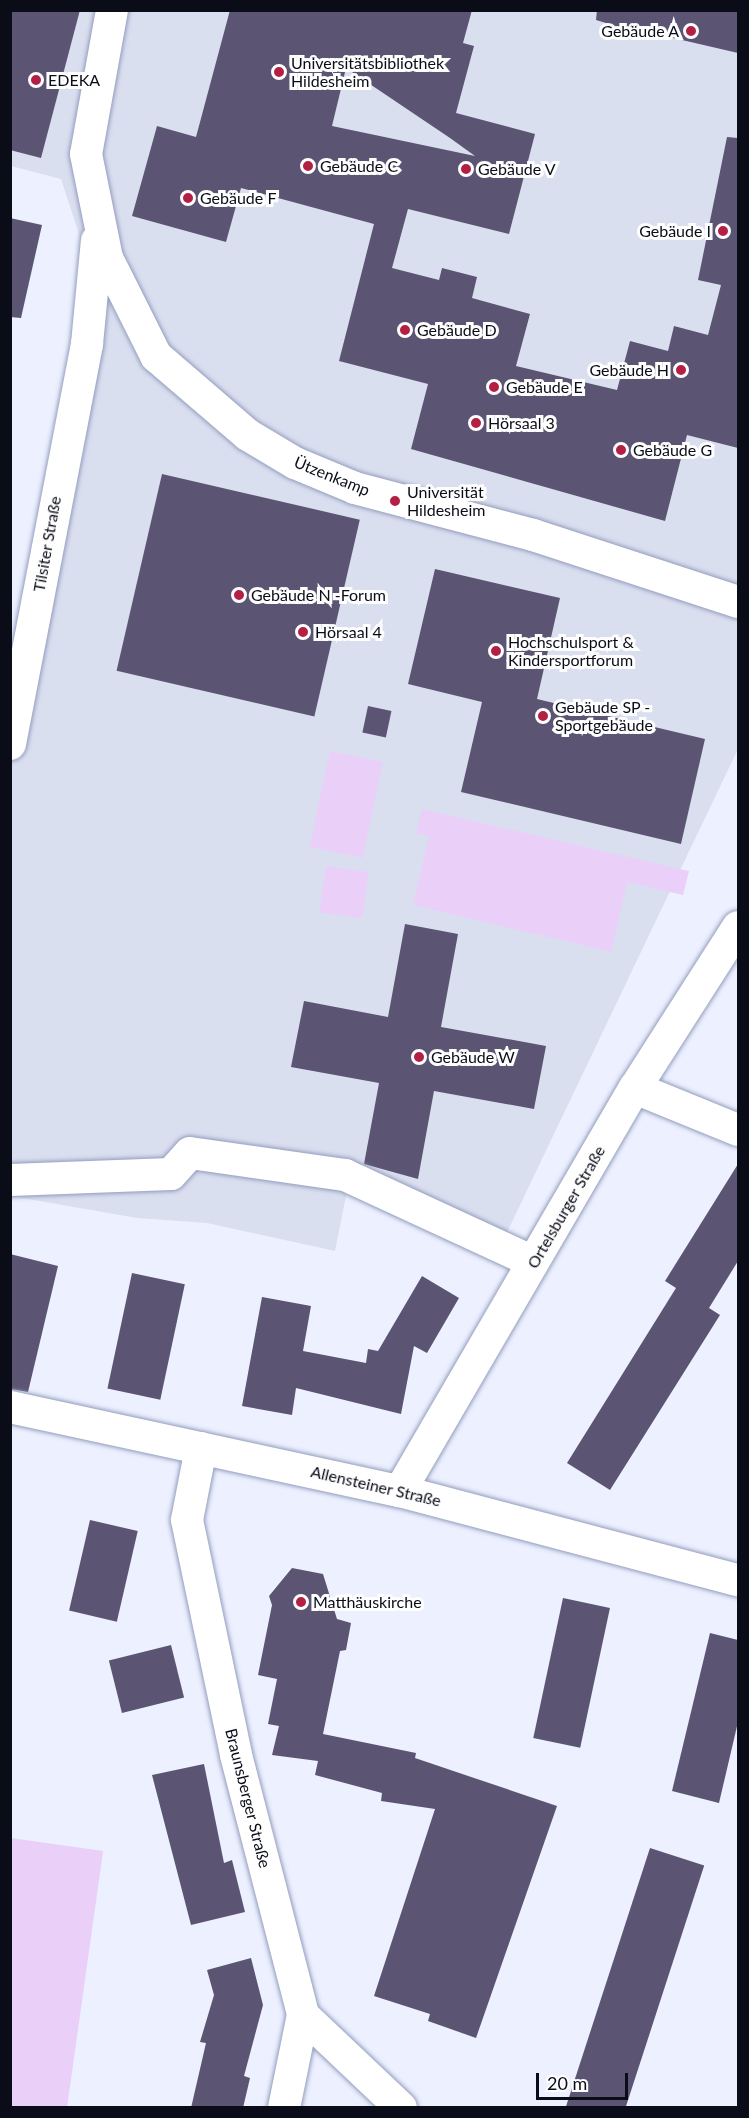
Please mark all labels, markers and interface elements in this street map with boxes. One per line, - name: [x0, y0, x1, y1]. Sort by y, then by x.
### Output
- place label: Gebäude A: [601, 21, 679, 41]
- marker: Gebäude A: [684, 24, 698, 38]
- place label: Universitätsbibliothek Hildesheim: [291, 53, 444, 91]
- marker: Universitätsbibliothek Hildesheim: [272, 65, 286, 79]
- place label: EDEKA: [48, 70, 100, 90]
- marker: EDEKA: [29, 73, 43, 87]
- place label: Gebäude C: [320, 156, 398, 176]
- marker: Gebäude C: [301, 159, 315, 173]
- place label: Gebäude V: [478, 159, 556, 179]
- marker: Gebäude V: [459, 162, 473, 176]
- place label: Gebäude F: [200, 188, 276, 208]
- marker: Gebäude F: [181, 191, 195, 205]
- place label: Gebäude I: [639, 221, 711, 241]
- marker: Gebäude I: [716, 224, 730, 238]
- place label: Gebäude D: [417, 320, 497, 340]
- marker: Gebäude D: [398, 323, 412, 337]
- place label: Gebäude H: [589, 360, 669, 380]
- marker: Gebäude H: [674, 363, 688, 377]
- place label: Gebäude E: [506, 377, 583, 397]
- marker: Gebäude E: [487, 380, 501, 394]
- place label: Hörsaal 3: [488, 413, 555, 433]
- marker: Hörsaal 3: [469, 416, 483, 430]
- place label: Gebäude G: [633, 440, 712, 460]
- marker: Gebäude G: [614, 443, 628, 457]
- street label: Ützenkamp: [291, 452, 373, 500]
- place label: Universität Hildesheim: [407, 482, 485, 520]
- street label: Tilsiter Straße: [29, 494, 65, 594]
- marker: Universität Hildesheim: [388, 494, 402, 508]
- place label: Gebäude N -Forum: [251, 585, 386, 605]
- marker: Gebäude N -Forum: [232, 588, 246, 602]
- place label: Hörsaal 4: [315, 622, 382, 642]
- marker: Hörsaal 4: [296, 625, 310, 639]
- place label: Hochschulsport & Kindersportforum: [508, 632, 634, 670]
- marker: Hochschulsport & Kindersportforum: [489, 644, 503, 658]
- place label: Gebäude SP - Sportgebäude: [555, 697, 653, 735]
- marker: Gebäude SP - Sportgebäude: [536, 709, 550, 723]
- place label: Gebäude W: [431, 1047, 515, 1067]
- marker: Gebäude W: [412, 1050, 426, 1064]
- street label: Ortelsburger Straße: [523, 1142, 609, 1272]
- street label: Allensteiner Straße: [309, 1462, 443, 1510]
- place label: Matthäuskirche: [313, 1592, 422, 1612]
- marker: Matthäuskirche: [294, 1595, 308, 1609]
- street label: Braunsberger Straße: [221, 1726, 275, 1870]
- scale bar: [539, 2061, 630, 2099]
- text: 20 m: [547, 2072, 587, 2094]

